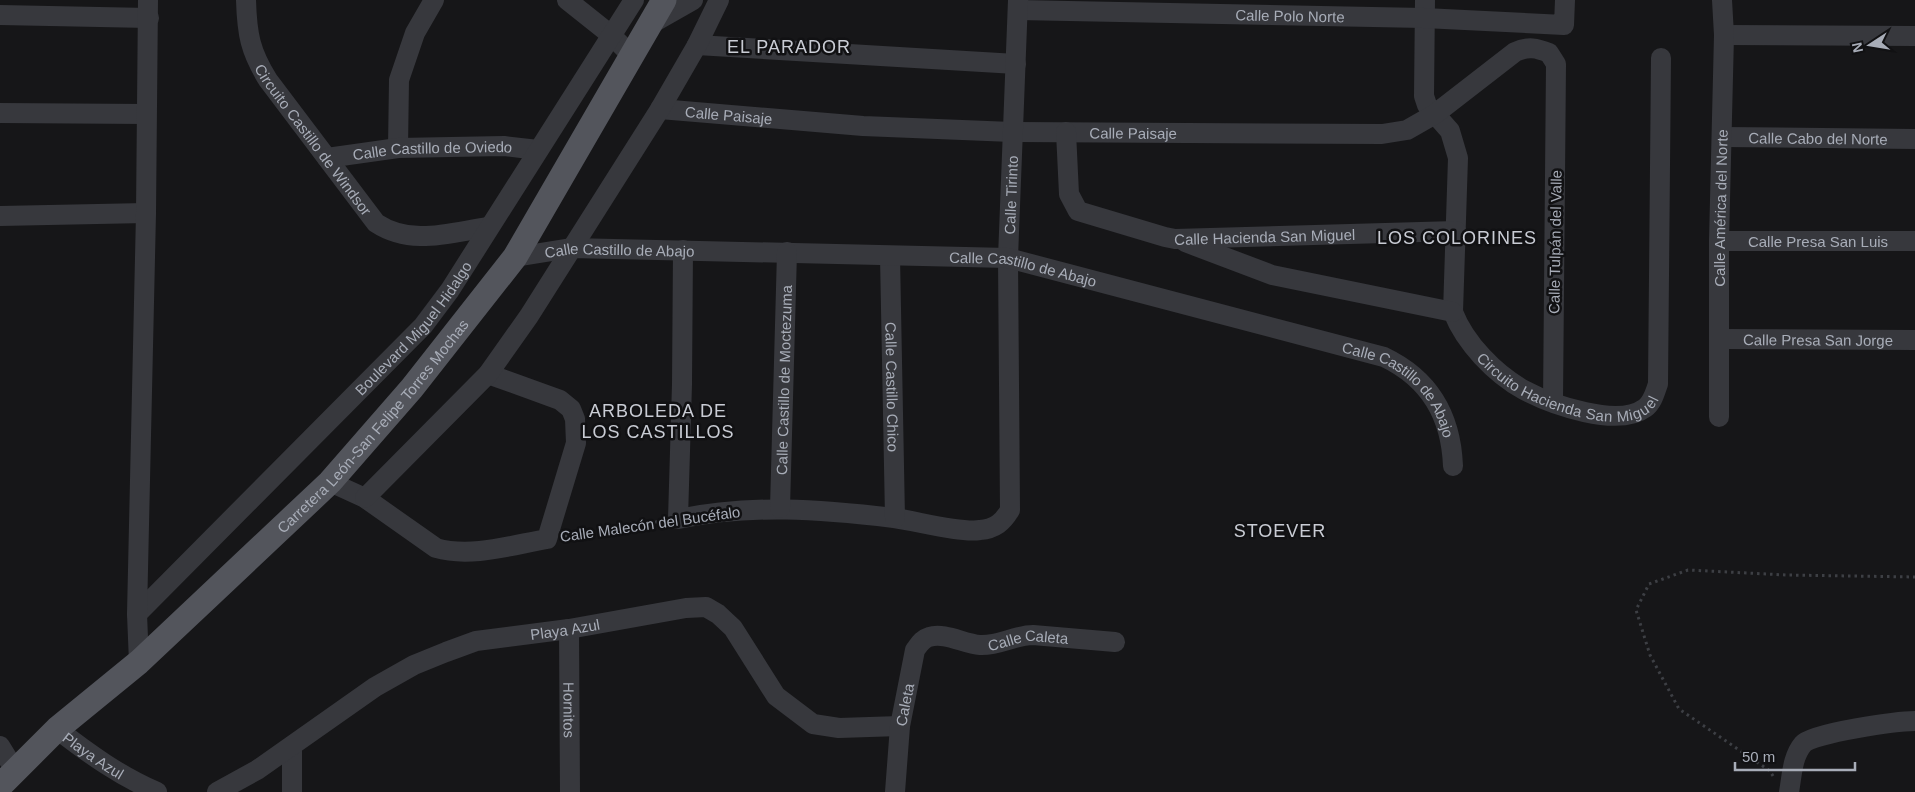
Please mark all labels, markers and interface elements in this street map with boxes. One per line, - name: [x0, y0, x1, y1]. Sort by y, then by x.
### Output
- street label: Calle Polo Norte: [1235, 6, 1345, 25]
- north arrow: [1845, 20, 1895, 70]
- district label: EL PARADOR: [727, 37, 851, 57]
- text: N: [1848, 41, 1866, 54]
- street label: Circuito Castillo de Windsor: [252, 61, 375, 218]
- street label: Calle Paisaje: [684, 103, 773, 127]
- street label: Calle Paisaje: [1089, 124, 1177, 141]
- street label: Calle América del Norte: [1711, 129, 1730, 287]
- street label: Calle Cabo del Norte: [1748, 129, 1888, 147]
- street label: Calle Castillo de Oviedo: [351, 138, 513, 163]
- street label: Calle Tirinto: [1000, 155, 1020, 235]
- street label: Calle Tulpán del Valle: [1545, 170, 1565, 314]
- street label: Calle Hacienda San Miguel: [1174, 225, 1355, 248]
- district label: LOS COLORINES: [1377, 228, 1537, 248]
- street label: Calle Presa San Luis: [1748, 233, 1888, 250]
- street label: Calle Castillo de Abajo: [543, 239, 695, 261]
- street label: Calle Castillo de Abajo: [949, 248, 1098, 289]
- street label: Boulevard Miguel Hidalgo: [351, 258, 475, 398]
- street label: Calle Castillo de Moctezuma: [772, 284, 795, 475]
- street label: Carretera León-San Felipe Torres Mochas: [273, 316, 471, 536]
- street label: Calle Castillo Chico: [883, 322, 902, 452]
- street label: Calle Presa San Jorge: [1743, 331, 1893, 348]
- street label: Calle Castillo de Abajo: [1340, 338, 1458, 439]
- street label: Circuito Hacienda San Miguel: [1474, 349, 1661, 425]
- district label: ARBOLEDA DE LOS CASTILLOS: [581, 401, 735, 442]
- street label: Calle Malecón del Bucéfalo: [559, 503, 741, 545]
- district label: STOEVER: [1234, 521, 1326, 541]
- street label: Playa Azul: [529, 615, 601, 642]
- street label: Calle Caleta: [986, 626, 1070, 653]
- street label: Caleta: [892, 681, 917, 728]
- street label: Hornitos: [561, 682, 578, 738]
- street label: Playa Azul: [60, 728, 127, 782]
- scale bar: [1735, 740, 1855, 772]
- text: 50 m: [1742, 748, 1775, 765]

